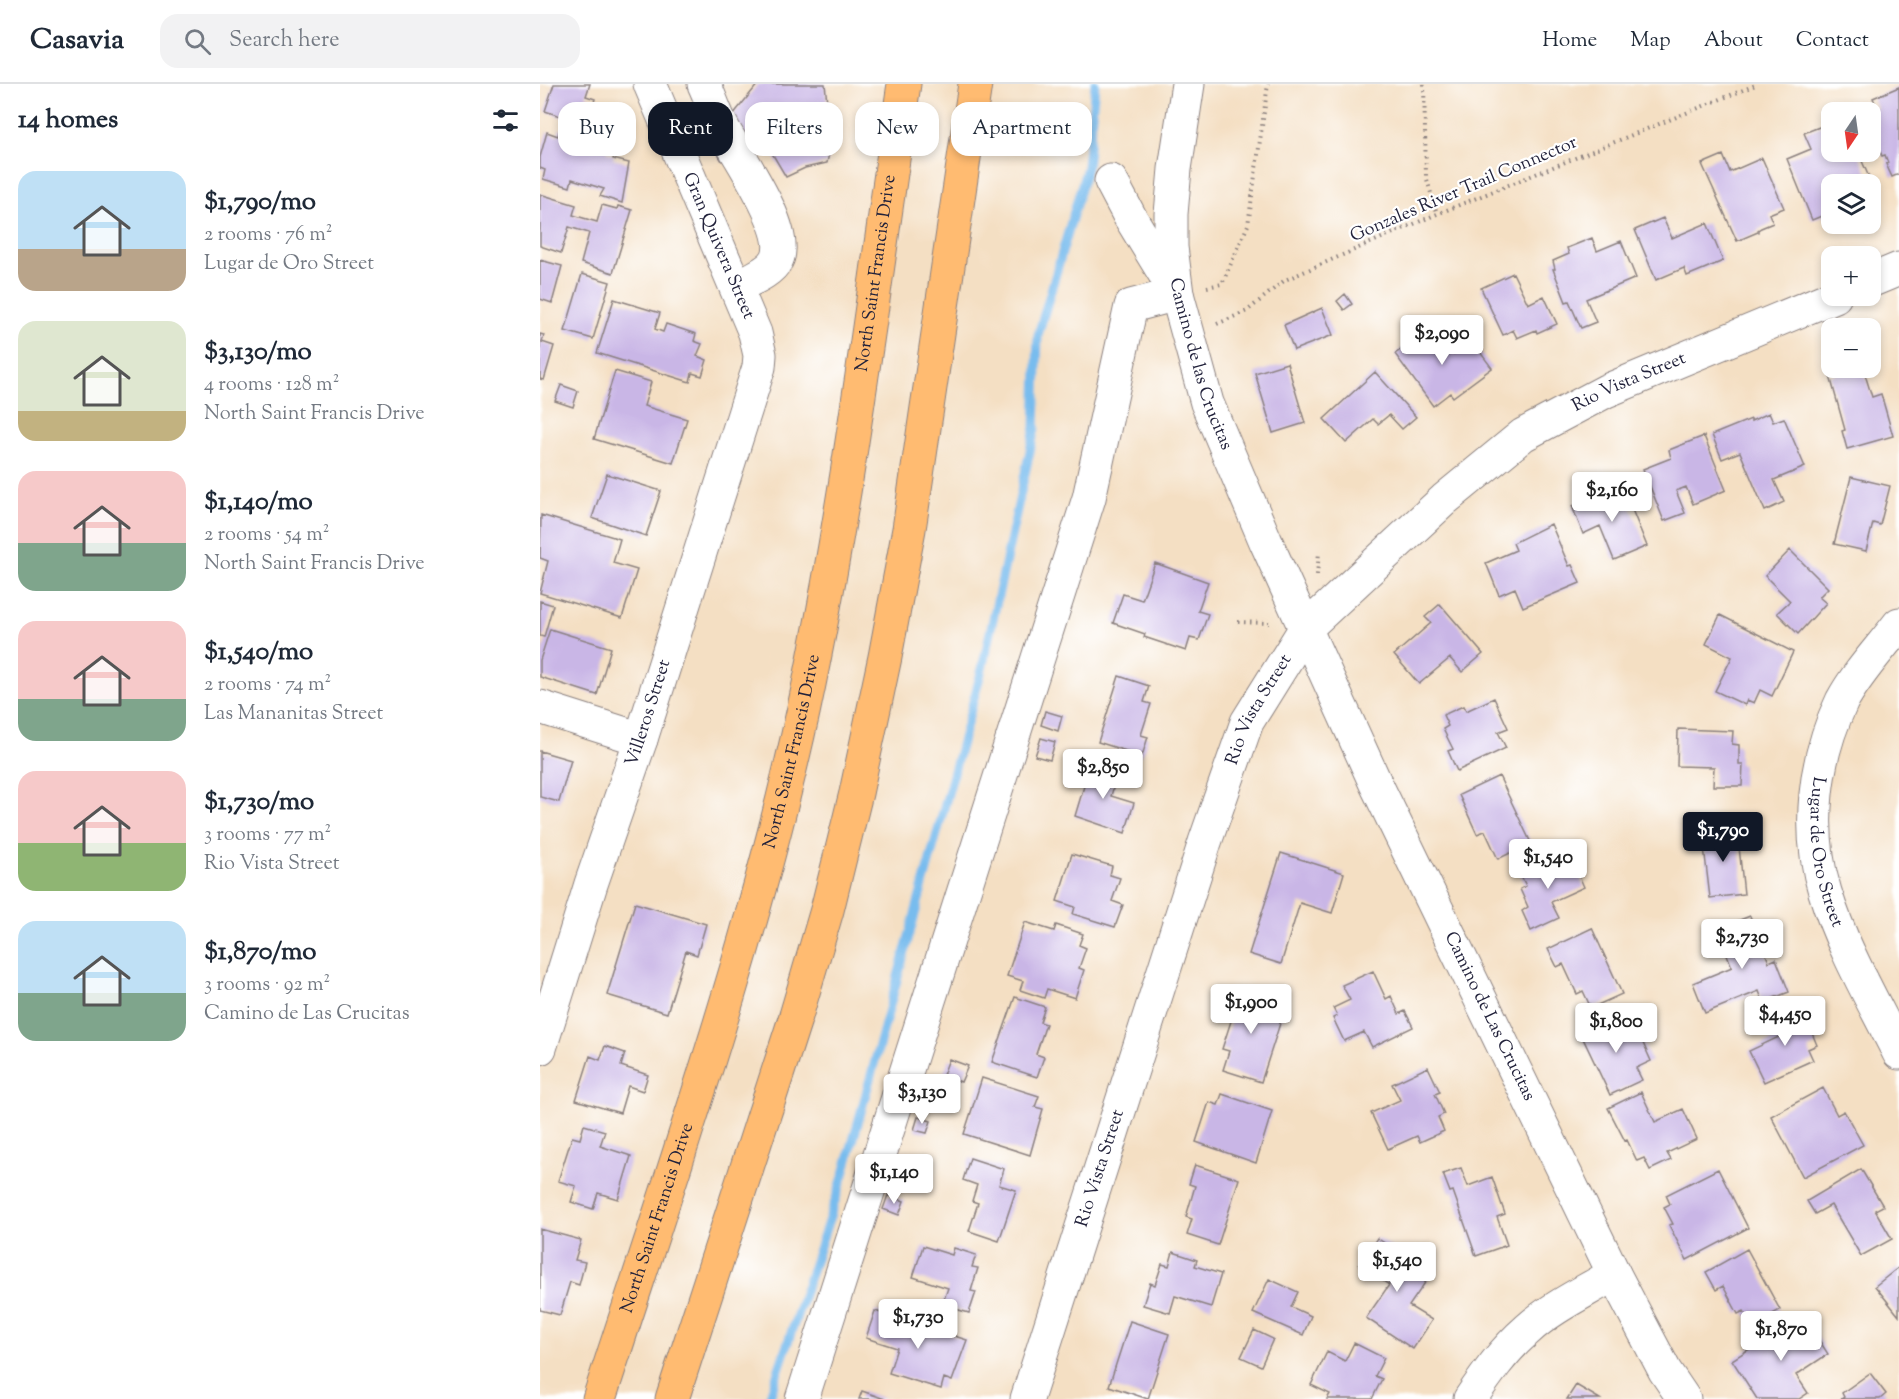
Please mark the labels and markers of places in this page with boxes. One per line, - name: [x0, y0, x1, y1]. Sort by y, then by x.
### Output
- pin: $2,090: [1393, 315, 1491, 366]
- pin: $2,160: [1563, 472, 1661, 523]
- pin: $2,850: [1054, 749, 1152, 800]
- pin: $1,790: [1674, 812, 1772, 863]
- pin: $1,540: [1499, 839, 1597, 890]
- pin: $2,730: [1693, 919, 1791, 970]
- pin: $1,900: [1202, 984, 1300, 1035]
- pin: $4,450: [1736, 996, 1834, 1047]
- pin: $1,800: [1567, 1003, 1665, 1054]
- pin: $3,130: [873, 1074, 971, 1125]
- pin: $1,140: [845, 1154, 943, 1205]
- pin: $1,540: [1348, 1242, 1446, 1293]
- pin: $1,730: [869, 1299, 967, 1350]
- pin: $1,870: [1732, 1311, 1830, 1362]

